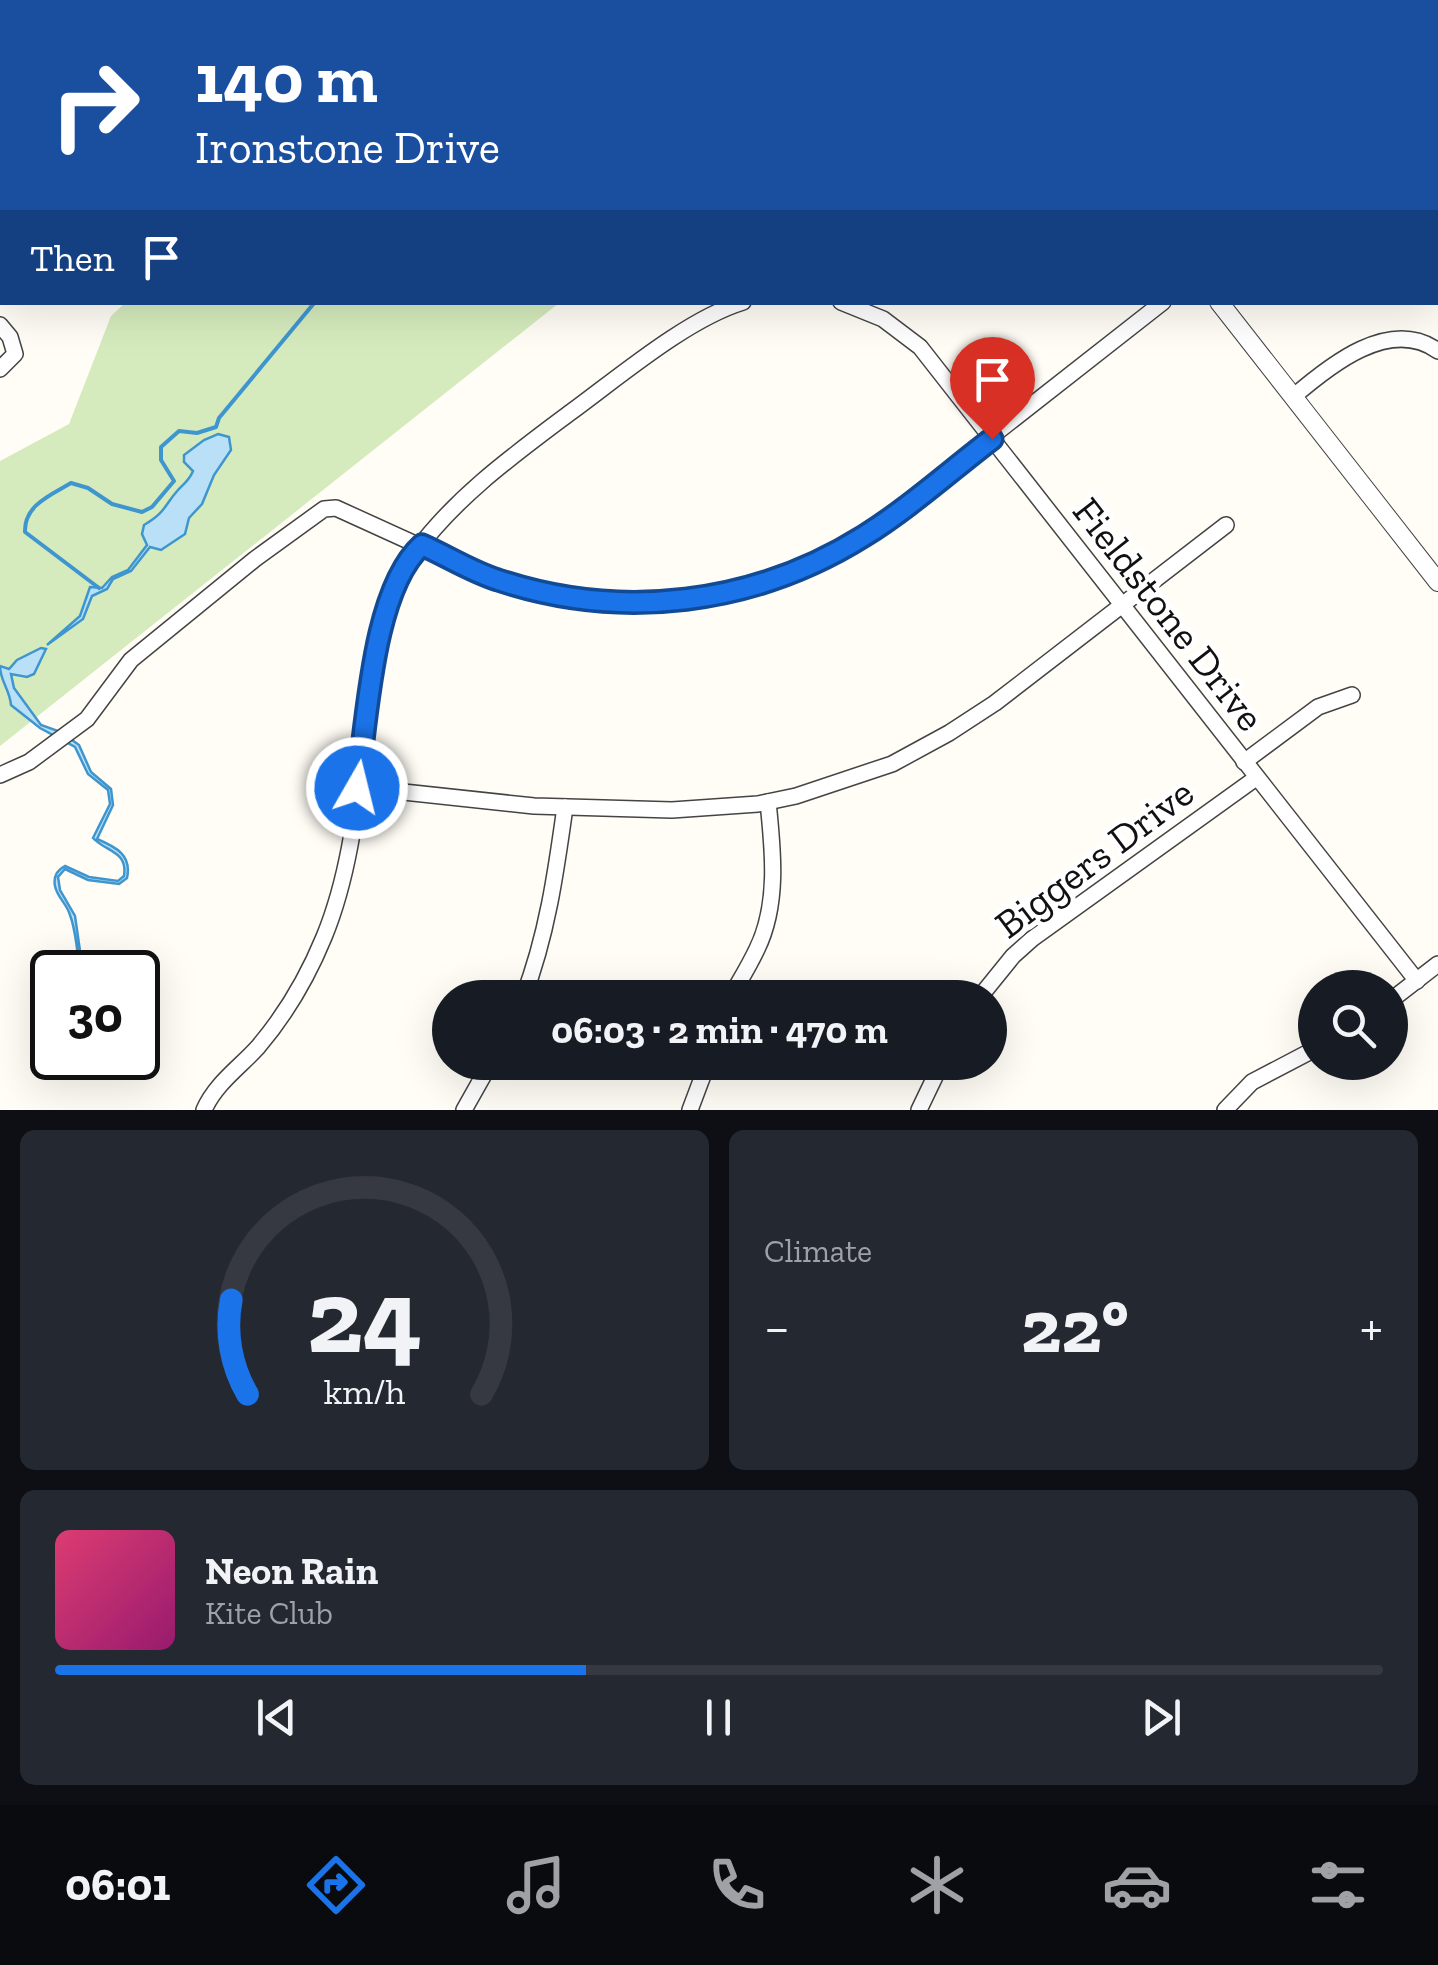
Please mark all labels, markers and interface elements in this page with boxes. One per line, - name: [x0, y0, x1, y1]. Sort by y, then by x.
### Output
- text: 140 m: [195, 36, 378, 120]
- icon: right: [30, 40, 160, 170]
- text: Ironstone Drive: [195, 121, 500, 175]
- icon: arrive: [134, 230, 189, 285]
- text: Then: [30, 235, 114, 281]
- pin: [950, 337, 1035, 440]
- icon: arrive: [965, 352, 1020, 407]
- street label: Fieldstone Drive: [1063, 488, 1275, 740]
- position arrow: [305, 736, 409, 840]
- street label: Biggers Drive: [985, 768, 1203, 948]
- speed limit sign: 30: [30, 950, 160, 1080]
- map controls: [1298, 970, 1408, 1080]
- button: search: [1298, 970, 1408, 1080]
- text: 06:03 · 2 min · 470 m: [551, 1007, 888, 1053]
- text: Climate: [764, 1232, 872, 1270]
- text: 24: [307, 1254, 422, 1379]
- text: 22°: [1021, 1281, 1129, 1371]
- text: −: [764, 1294, 790, 1360]
- text: +: [1360, 1294, 1383, 1360]
- text: km/h: [324, 1370, 405, 1413]
- text: Neon Rain: [205, 1548, 378, 1594]
- text: Kite Club: [205, 1594, 333, 1632]
- icon: previous: [249, 1690, 304, 1745]
- icon: pause: [691, 1690, 746, 1745]
- icon: next: [1134, 1690, 1189, 1745]
- icon: directions: [301, 1850, 371, 1920]
- icon: music: [501, 1850, 571, 1920]
- icon: phone: [702, 1850, 772, 1920]
- icon: climate: [902, 1850, 972, 1920]
- icon: car: [1102, 1850, 1172, 1920]
- icon: filters: [1303, 1850, 1373, 1920]
- text: 06:01: [65, 1858, 171, 1912]

